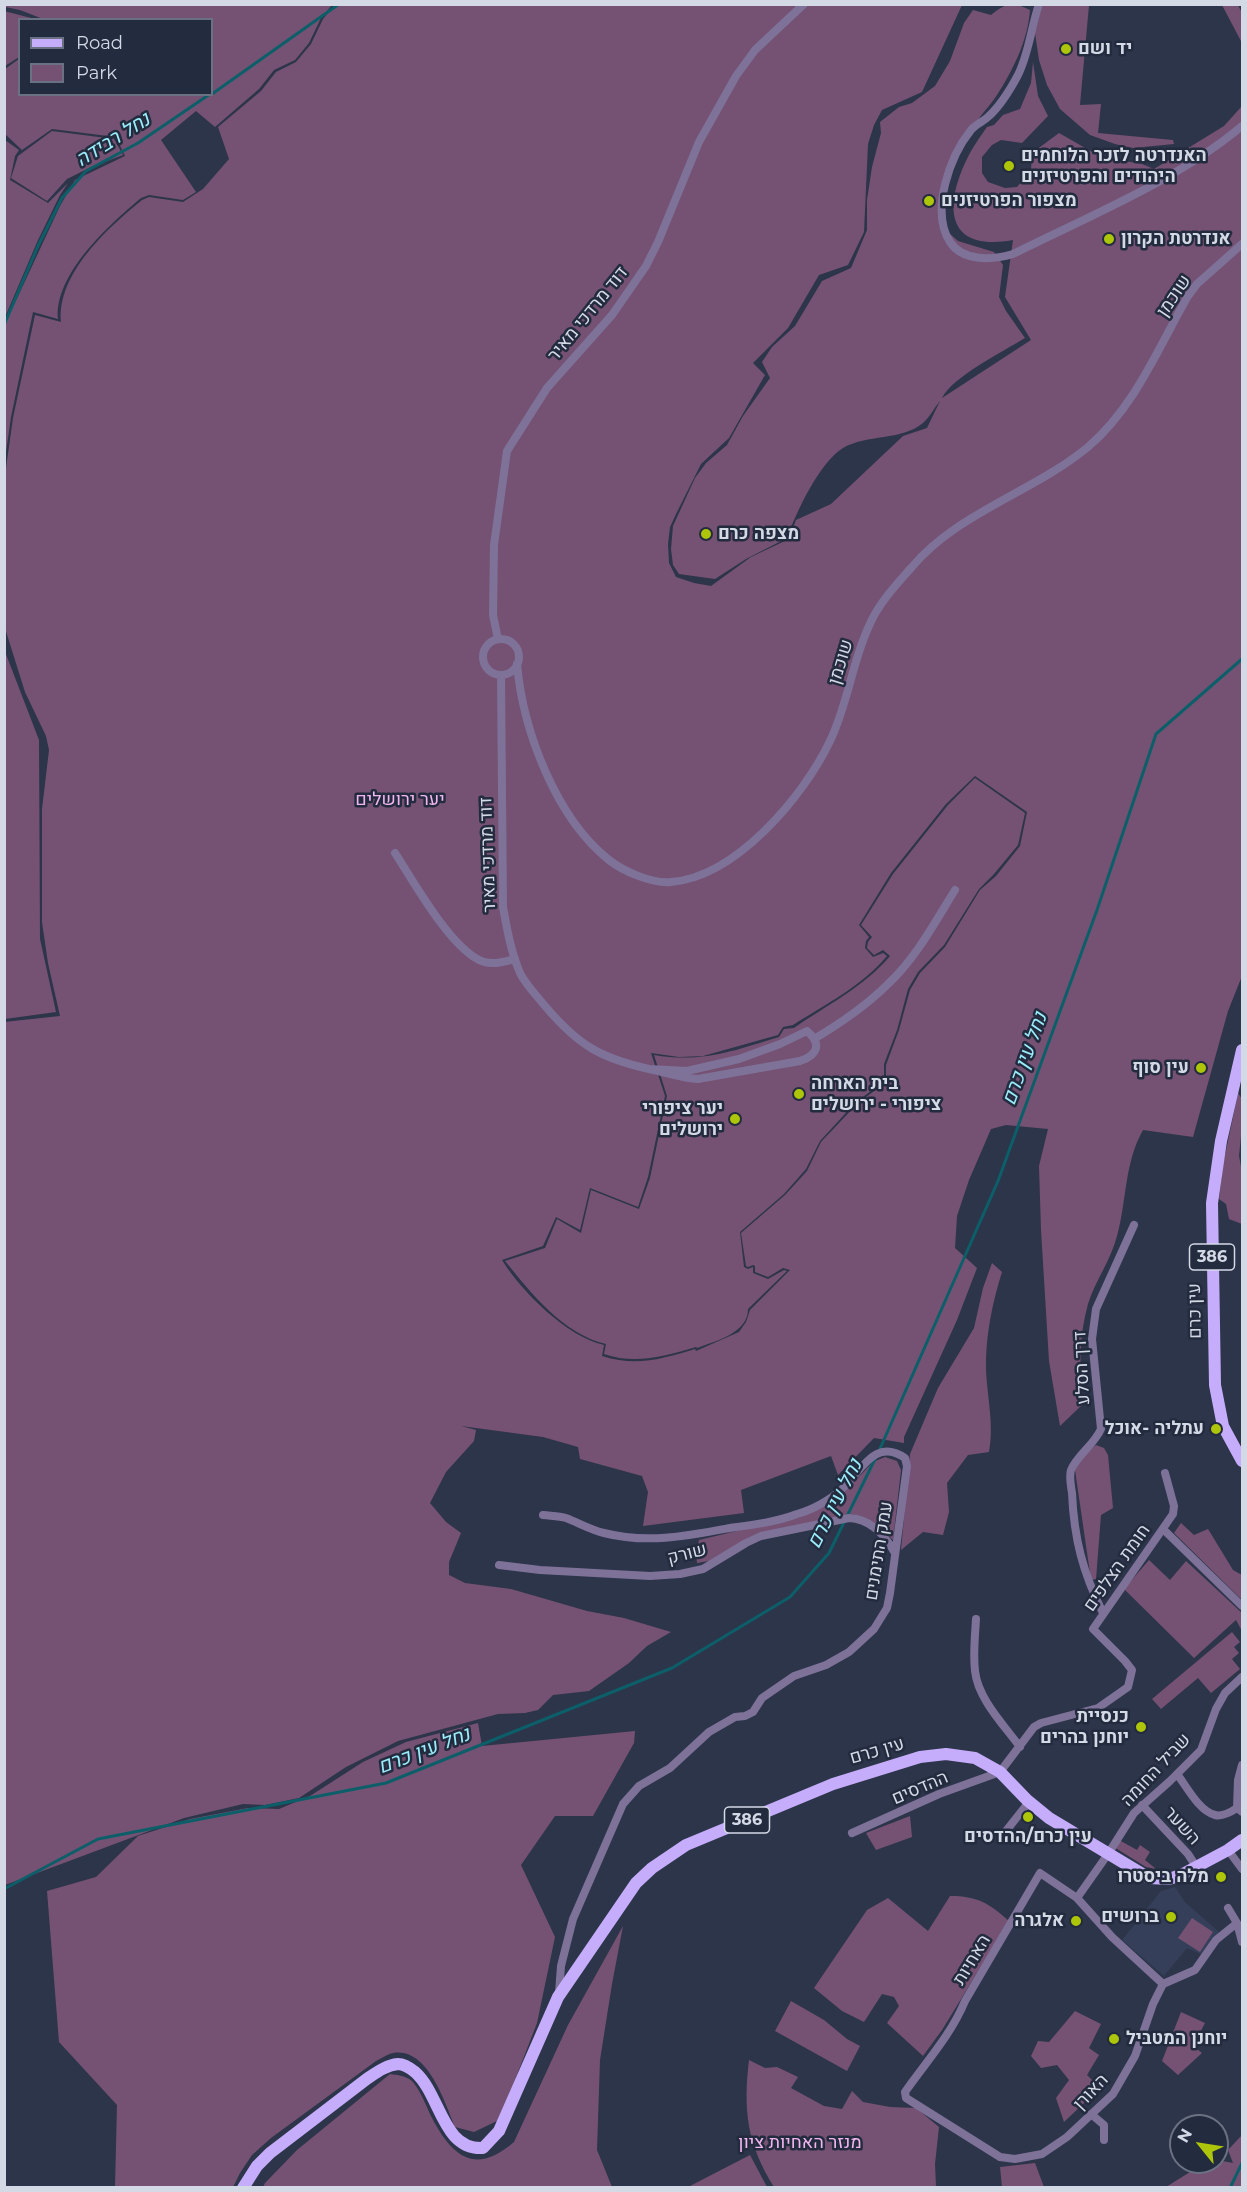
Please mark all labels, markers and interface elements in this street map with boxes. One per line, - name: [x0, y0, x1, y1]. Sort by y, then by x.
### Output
- legend: [18, 18, 213, 96]
- text: Road: [76, 32, 123, 54]
- place label: יד ושם: [1078, 38, 1132, 60]
- marker: יד ושם: [1059, 42, 1073, 56]
- text: Park: [76, 62, 117, 84]
- water label: נחל רבידה: [71, 108, 155, 172]
- place label: האנדרטה לזכר הלוחמים היהודים והפרטיזנים: [1021, 145, 1207, 188]
- marker: האנדרטה לזכר הלוחמים היהודים והפרטיזנים: [1002, 159, 1016, 173]
- place label: מצפור הפרטיזנים: [941, 190, 1077, 212]
- marker: מצפור הפרטיזנים: [922, 194, 936, 208]
- place label: אנדרטת הקרון: [1121, 228, 1231, 250]
- marker: אנדרטת הקרון: [1102, 232, 1116, 246]
- street label: דוד מרדכי מאיר: [543, 262, 633, 366]
- street label: שוכמן: [1152, 271, 1196, 321]
- place label: מצפה כרם: [718, 523, 799, 545]
- marker: מצפה כרם: [699, 527, 713, 541]
- street label: שוכמן: [824, 637, 858, 687]
- park label: יער ירושלים: [355, 789, 445, 811]
- street label: דוד מרדכי מאיר: [475, 797, 501, 913]
- water label: נחל עין כרם: [997, 1009, 1053, 1109]
- place label: עין סוף: [1132, 1057, 1189, 1079]
- marker: עין סוף: [1194, 1061, 1208, 1075]
- place label: בית הארחה ציפורי - ירושלים: [811, 1073, 941, 1116]
- marker: בית הארחה ציפורי - ירושלים: [792, 1087, 806, 1101]
- place label: יער ציפורי ירושלים: [642, 1098, 723, 1140]
- marker: יער ציפורי ירושלים: [728, 1112, 742, 1126]
- road number: 386: [1190, 1244, 1234, 1270]
- street label: עין כרם: [1184, 1283, 1206, 1339]
- street label: דרך הסלע: [1069, 1331, 1095, 1405]
- place label: עתליה -אוכל: [1105, 1418, 1204, 1440]
- marker: עתליה -אוכל: [1209, 1422, 1223, 1436]
- water label: נחל עין כרם: [802, 1455, 868, 1553]
- street label: עמק התימנים: [861, 1500, 897, 1602]
- street label: חומת הצלפים: [1079, 1520, 1155, 1616]
- street label: שורק: [665, 1539, 709, 1569]
- place label: כנסיית יוחנן בהרים: [1040, 1706, 1129, 1748]
- marker: כנסיית יוחנן בהרים: [1134, 1720, 1148, 1734]
- water label: נחל עין כרם: [375, 1722, 473, 1780]
- street label: שביל החומה: [1117, 1729, 1195, 1811]
- street label: עין כרם: [847, 1733, 907, 1769]
- street label: ההדסים: [889, 1767, 951, 1809]
- street label: השער: [1159, 1802, 1205, 1850]
- road number: 386: [724, 1807, 770, 1833]
- marker: עין כרם/ההדסים: [1021, 1810, 1035, 1824]
- place label: עין כרם/ההדסים: [964, 1826, 1092, 1848]
- place label: מלה ביסטרו: [1117, 1866, 1209, 1888]
- marker: מלה ביסטרו: [1214, 1870, 1228, 1884]
- place label: ברושים: [1101, 1906, 1159, 1928]
- place label: אלגרה: [1014, 1910, 1064, 1932]
- marker: ברושים: [1164, 1910, 1178, 1924]
- marker: אלגרה: [1069, 1914, 1083, 1928]
- street label: האחיות: [949, 1931, 995, 1989]
- place label: יוחנן המטביל: [1126, 2028, 1227, 2050]
- marker: יוחנן המטביל: [1107, 2032, 1121, 2046]
- street label: האורן: [1069, 2069, 1113, 2115]
- north arrow: [1169, 2114, 1229, 2174]
- text: N: [1173, 2125, 1196, 2146]
- park label: מנזר האחיות ציון: [738, 2132, 862, 2154]

